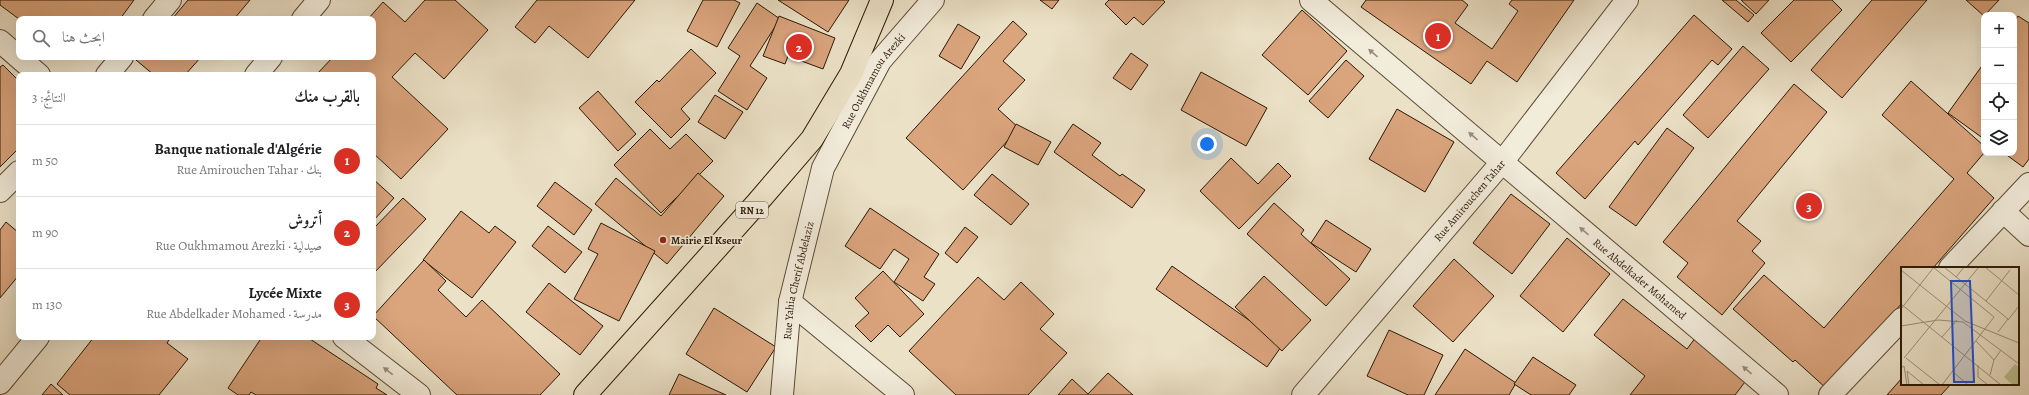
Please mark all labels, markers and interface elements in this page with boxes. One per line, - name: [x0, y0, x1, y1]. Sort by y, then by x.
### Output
- map controls: [1981, 12, 2017, 156]
- button: +: [1981, 12, 2017, 48]
- search box: [16, 16, 376, 60]
- pin: 1: [1425, 21, 1451, 51]
- icon: search: [30, 27, 52, 49]
- text: ابحث هنا: [62, 27, 105, 47]
- street label: Rue Oukhmamou Arezki: [838, 30, 909, 132]
- pin: 2: [786, 32, 812, 62]
- one-way arrow: [1368, 48, 1379, 57]
- button: −: [1981, 48, 2017, 84]
- button: locate: [1981, 84, 2017, 120]
- text: بالقرب منك: [294, 85, 360, 108]
- text: النتائج: 3: [32, 89, 66, 106]
- button: layers: [1981, 120, 2017, 156]
- one-way arrow: [1467, 132, 1478, 141]
- your location: [1197, 134, 1217, 154]
- text: Banque nationale d'Algérie: [154, 139, 322, 159]
- text: 50 m: [32, 152, 58, 169]
- text: 1: [345, 152, 349, 169]
- street label: Rue Amirouchen Tahar: [1431, 157, 1509, 245]
- text: بنك · Rue Amirouchen Tahar: [177, 161, 322, 178]
- pin: 3: [1796, 191, 1822, 221]
- road number: RN 12: [736, 202, 768, 218]
- text: أتروش: [288, 210, 322, 230]
- street label: Rue Yahia Cherif Abdelaziz: [780, 220, 818, 340]
- text: 90 m: [32, 224, 58, 241]
- text: 2: [344, 224, 350, 241]
- one-way arrow: [1579, 226, 1590, 235]
- place label: Mairie El Kseur: [671, 233, 743, 248]
- marker: Mairie El Kseur: [658, 235, 668, 245]
- street label: Rue Abdelkader Mohamed: [1590, 235, 1689, 323]
- text: صيدلية · Rue Oukhmamou Arezki: [155, 237, 322, 254]
- inset map: [1901, 267, 2019, 385]
- text: Lycée Mixte: [249, 283, 322, 303]
- text: 130 m: [32, 296, 62, 313]
- text: 3: [344, 296, 350, 313]
- text: مدرسة · Rue Abdelkader Mohamed: [146, 305, 322, 322]
- one-way arrow: [1742, 365, 1753, 374]
- one-way arrow: [383, 367, 394, 375]

